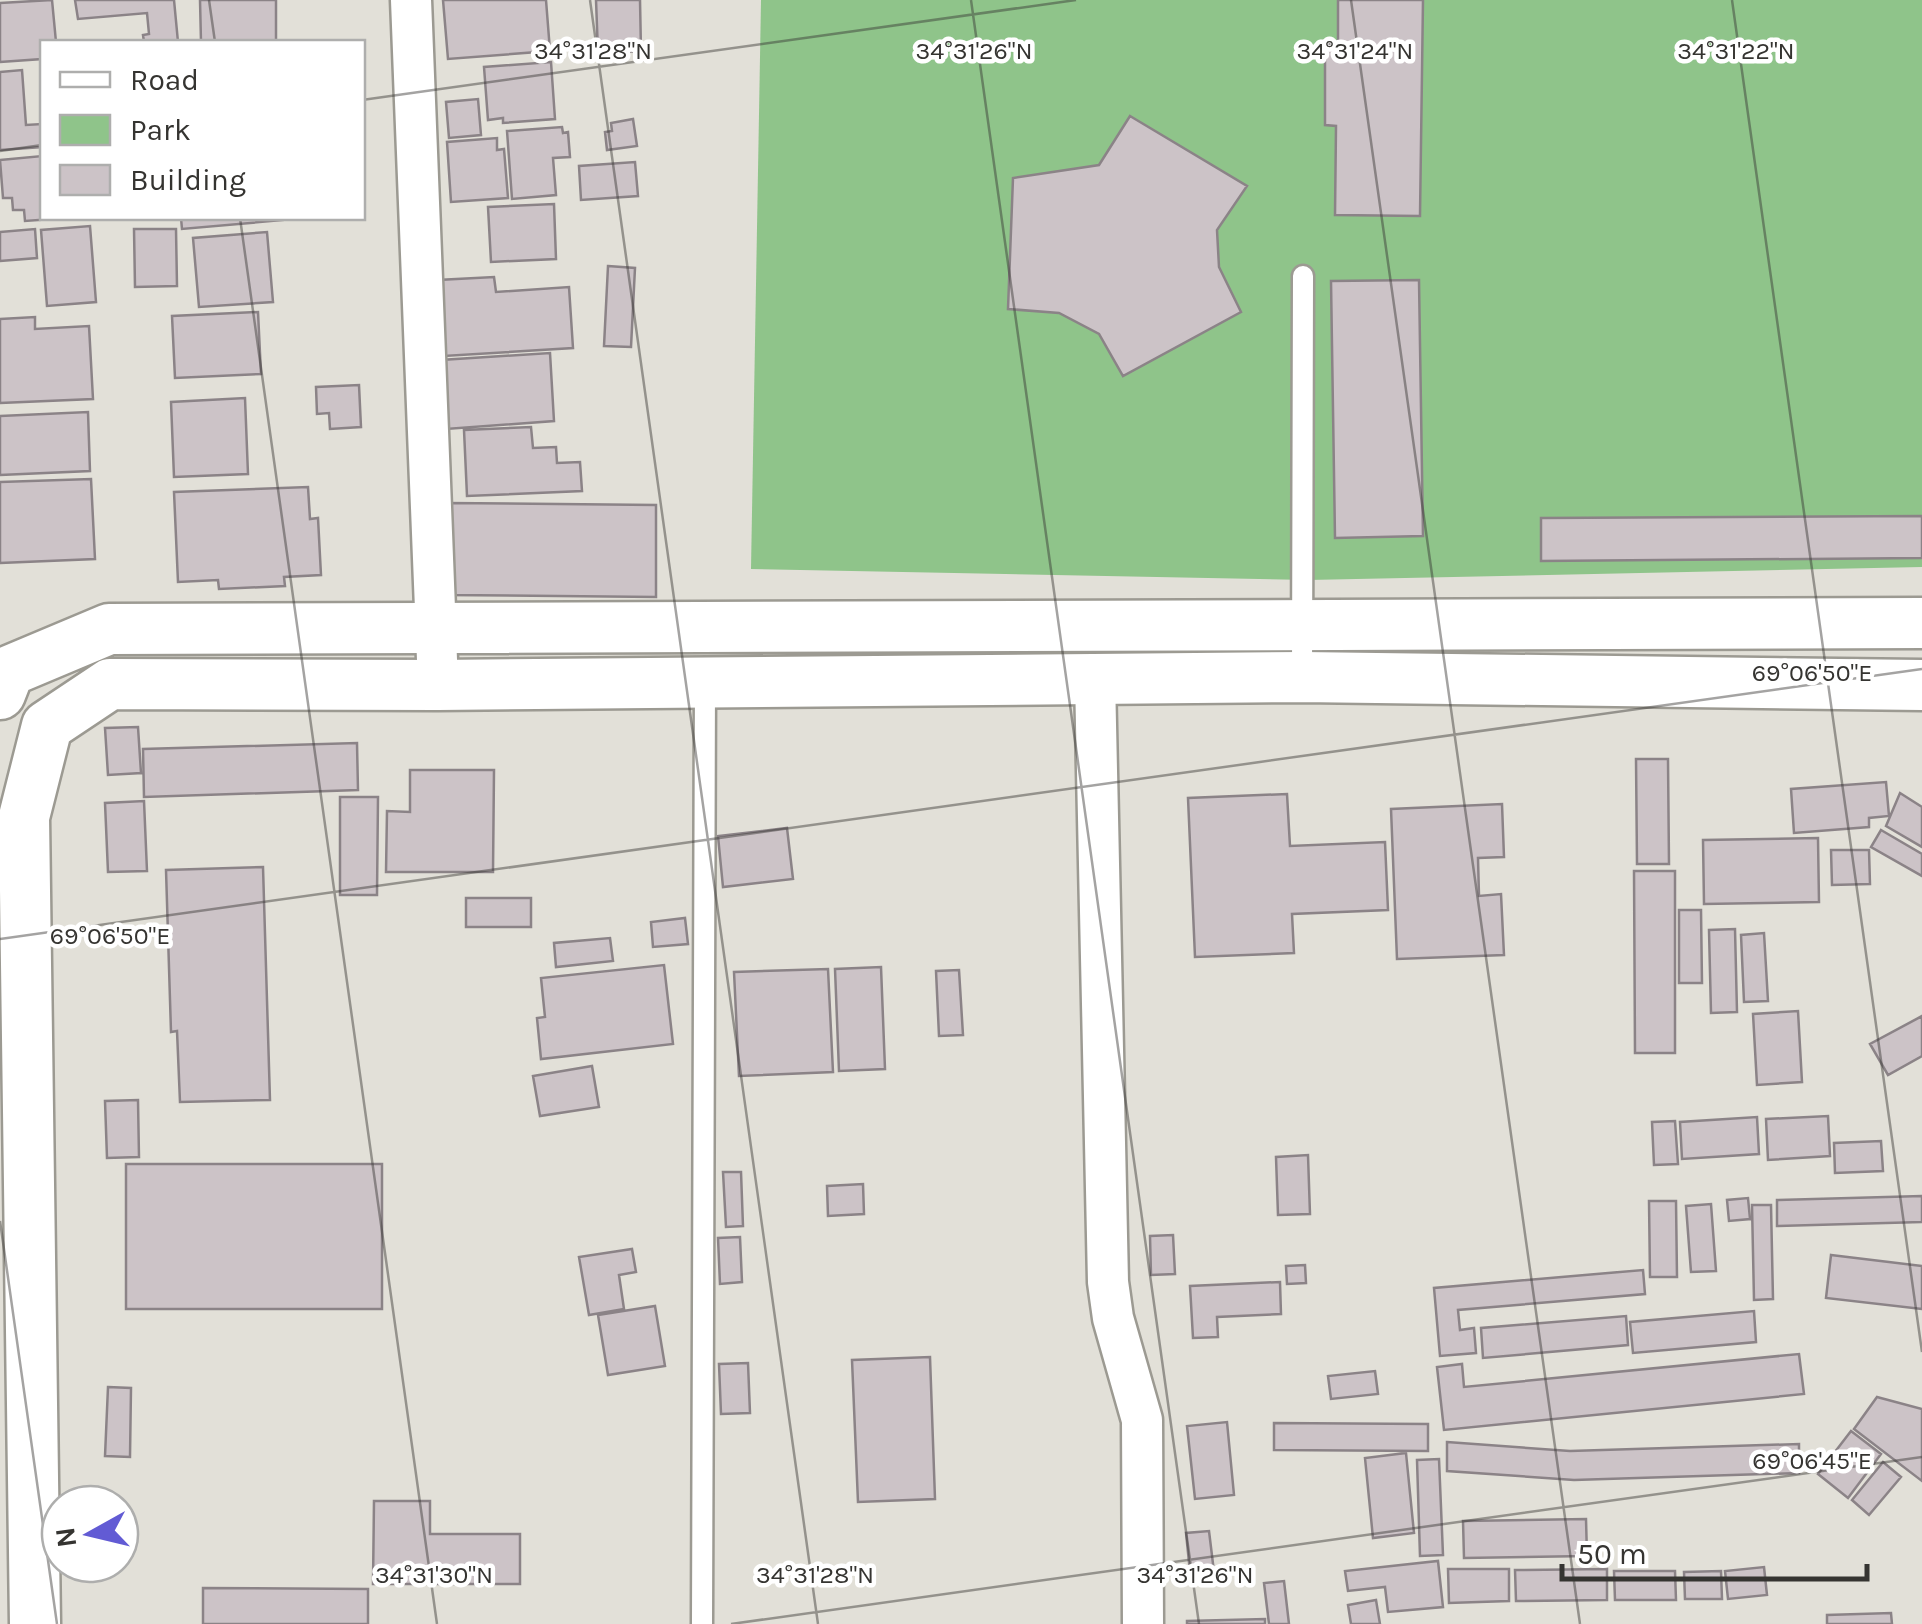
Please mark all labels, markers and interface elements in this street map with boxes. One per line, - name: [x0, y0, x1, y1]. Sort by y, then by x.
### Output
- text: 34°31'28"N: [534, 36, 652, 65]
- text: 34°31'26"N: [915, 36, 1033, 65]
- text: 34°31'24"N: [1297, 36, 1413, 65]
- text: 34°31'22"N: [1677, 36, 1795, 65]
- legend: [40, 40, 365, 220]
- text: Road: [130, 62, 199, 98]
- text: Park: [130, 112, 191, 148]
- text: Building: [130, 162, 246, 198]
- text: 69°06'50"E: [1752, 658, 1872, 687]
- text: 69°06'50"E: [50, 921, 170, 950]
- text: 69°06'45"E: [1752, 1446, 1872, 1475]
- north arrow: [40, 1484, 140, 1584]
- scale bar: [1562, 1519, 1867, 1581]
- text: N: [48, 1525, 83, 1550]
- text: 50 m: [1577, 1536, 1647, 1572]
- text: 34°31'30"N: [375, 1560, 493, 1589]
- text: 34°31'28"N: [756, 1560, 874, 1589]
- text: 34°31'26"N: [1136, 1560, 1254, 1589]

